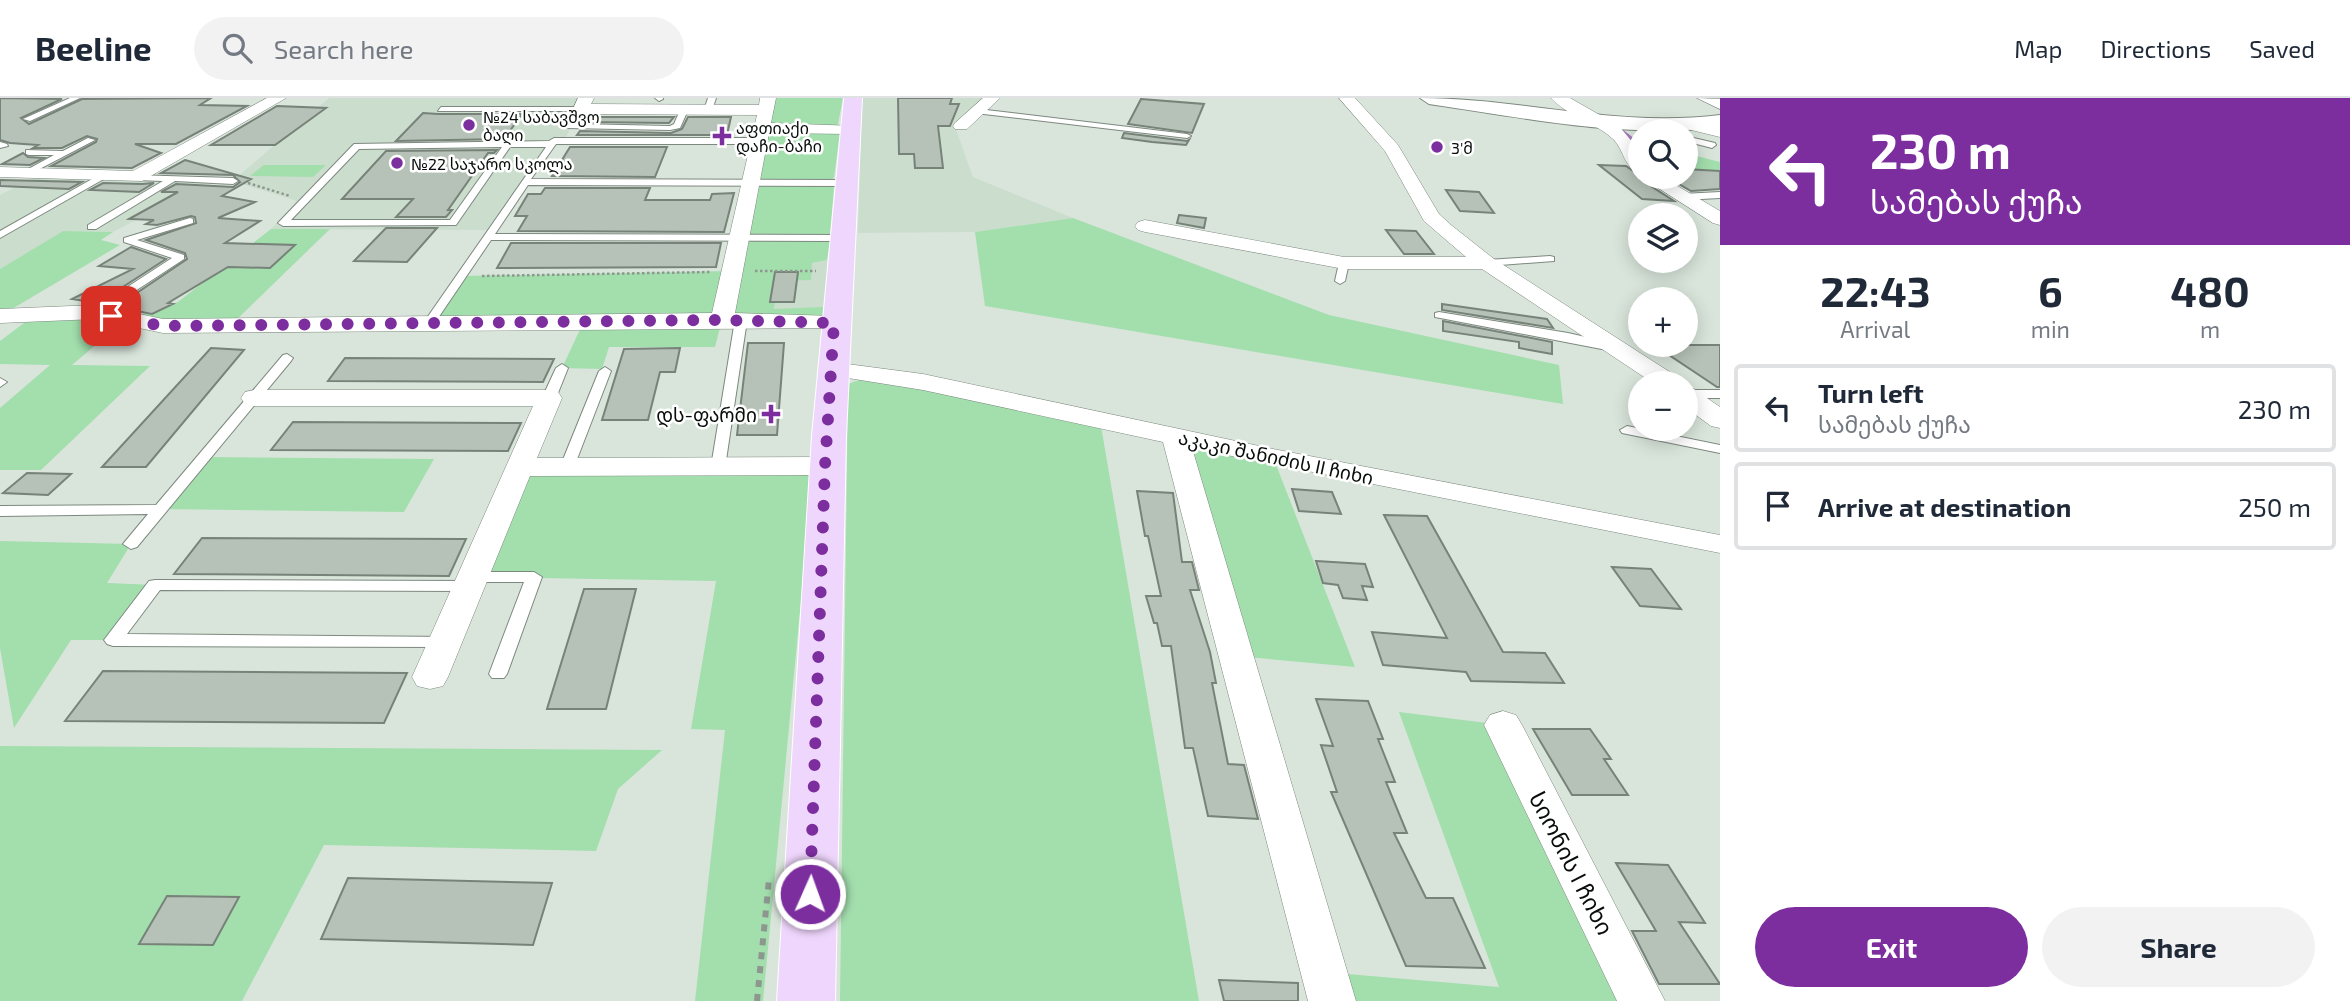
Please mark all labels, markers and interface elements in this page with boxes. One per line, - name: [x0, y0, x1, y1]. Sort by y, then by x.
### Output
- search box: [194, 17, 684, 80]
- text: Beeline: [35, 28, 152, 68]
- icon: search: [218, 29, 256, 67]
- text: Search here: [274, 33, 413, 64]
- text: Map: [2014, 34, 2062, 63]
- text: Directions: [2100, 34, 2211, 63]
- text: Saved: [2249, 34, 2315, 63]
- place label: №24 საბავშვო ბაღი: [483, 107, 600, 145]
- marker: №24 საბავშვო ბაღი: [461, 117, 477, 133]
- place label: აფთიაქი დაჩი-ბაჩი: [736, 118, 822, 157]
- map controls: [1628, 119, 1698, 441]
- button: search: [1628, 119, 1698, 189]
- text: 230 m: [1870, 120, 2011, 179]
- icon: left: [1755, 126, 1846, 217]
- marker: აფთიაქი დაჩი-ბაჩი: [714, 128, 730, 144]
- place label: 3'მ: [1451, 138, 1473, 157]
- marker: 3'მ: [1429, 139, 1445, 155]
- place label: №22 საჯარო სკოლა: [411, 154, 573, 175]
- marker: №22 საჯარო სკოლა: [389, 155, 405, 171]
- text: სამებას ქუჩა: [1870, 182, 2083, 220]
- button: layers: [1628, 203, 1698, 273]
- text: 22:43: [1820, 265, 1930, 315]
- text: 6: [2038, 265, 2063, 315]
- text: 480: [2170, 265, 2250, 315]
- pin: [81, 286, 141, 346]
- button: +: [1628, 287, 1698, 357]
- icon: arrive: [92, 297, 130, 335]
- text: Arrival: [1840, 315, 1910, 343]
- text: min: [2031, 315, 2070, 343]
- text: m: [2200, 315, 2220, 343]
- button: −: [1628, 371, 1698, 441]
- text: Turn left: [1818, 377, 1924, 408]
- icon: left: [1759, 389, 1797, 427]
- text: 230 m: [2238, 393, 2311, 424]
- place label: დს-ფარმი: [656, 403, 757, 428]
- marker: დს-ფარმი: [763, 406, 779, 422]
- text: სამებას ქუჩა: [1818, 410, 1971, 438]
- street label: აკაკი შანიძის II ჩიხი: [1176, 425, 1376, 490]
- icon: arrive: [1759, 487, 1797, 525]
- text: Arrive at destination: [1818, 491, 2071, 522]
- text: 250 m: [2238, 491, 2311, 522]
- street label: სიონის I ჩიხი: [1524, 787, 1620, 939]
- position arrow: [773, 857, 847, 931]
- button: Exit: [1755, 907, 2028, 987]
- button: Share: [2042, 907, 2315, 987]

